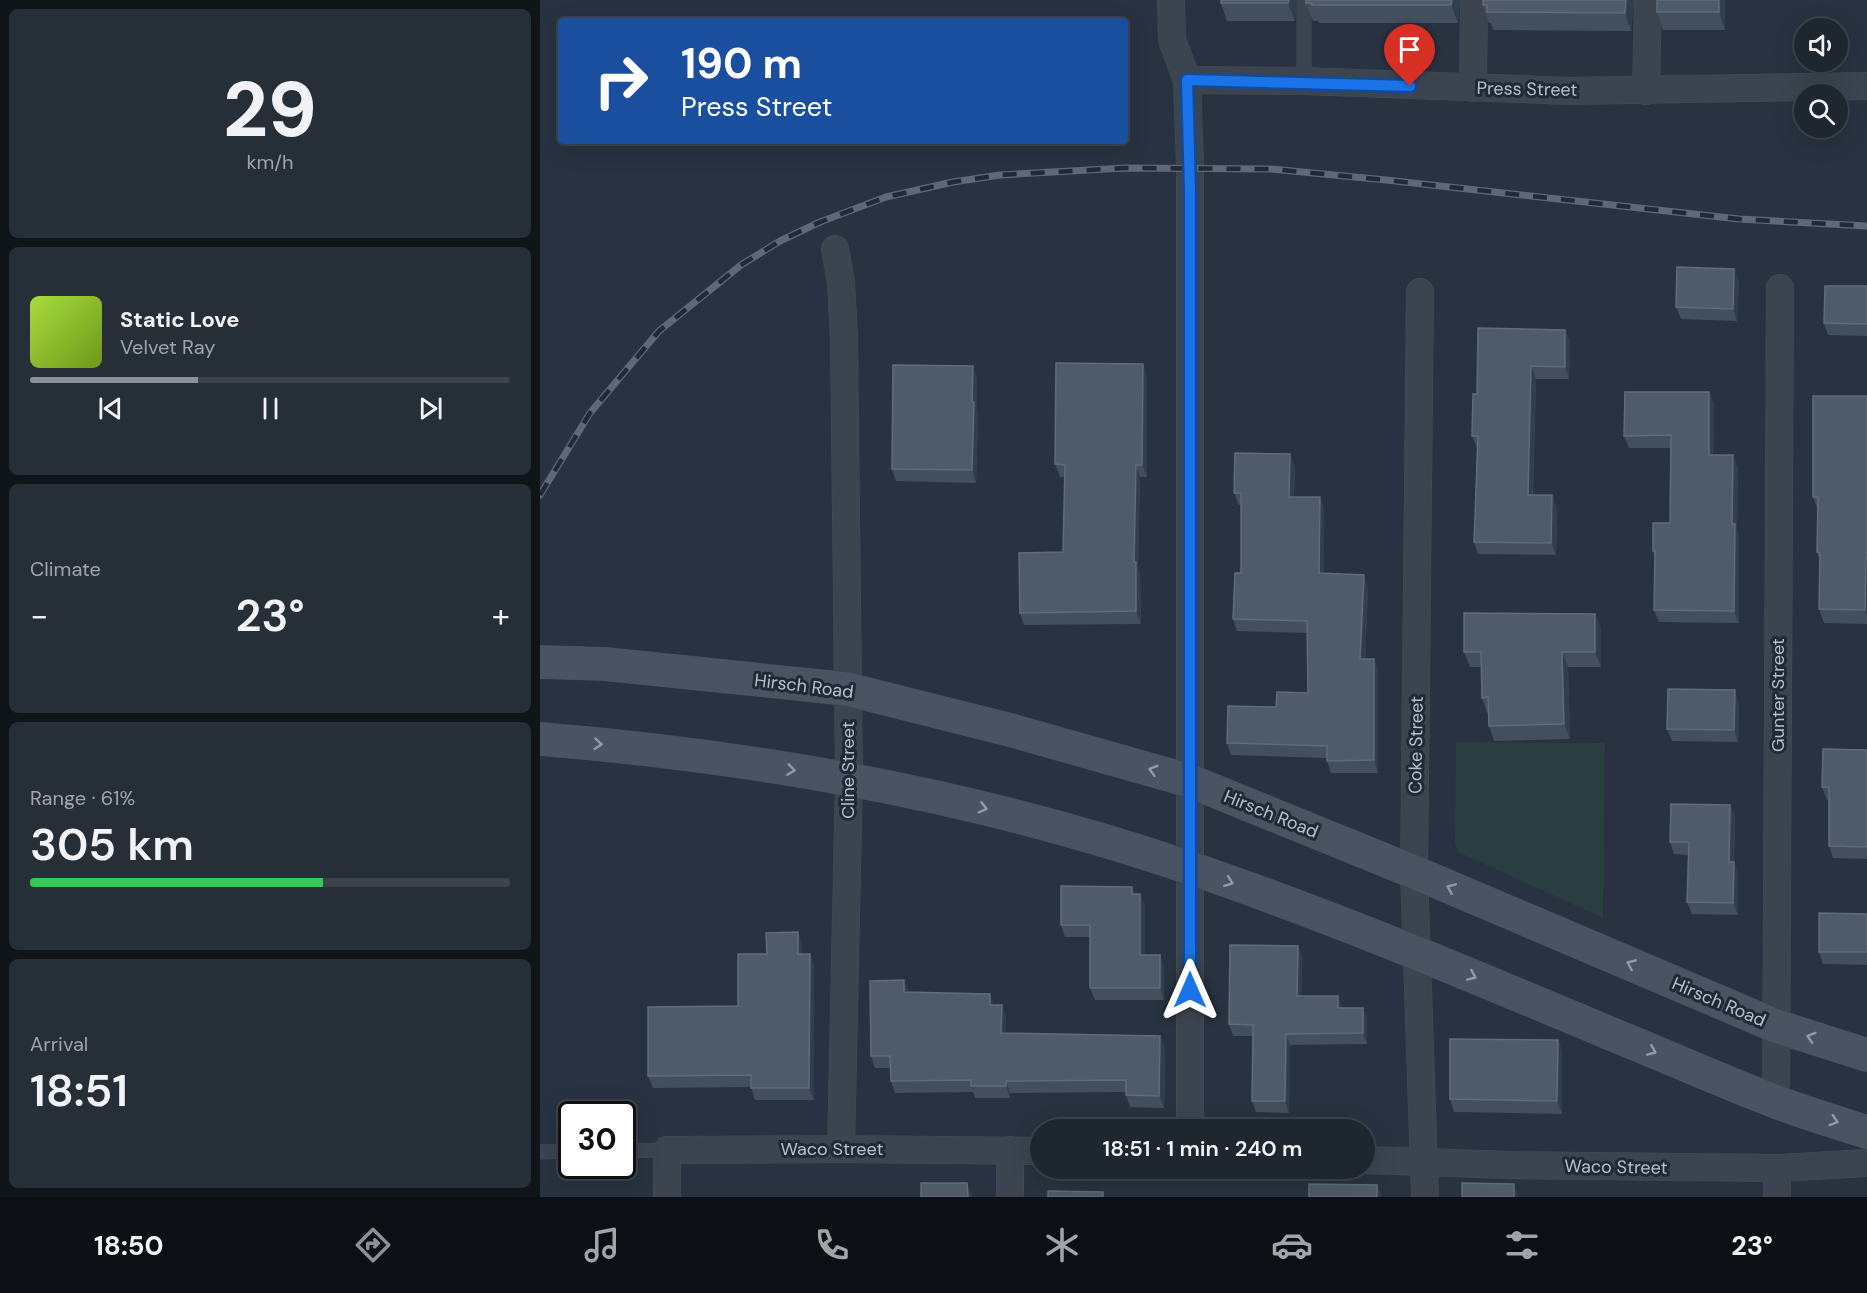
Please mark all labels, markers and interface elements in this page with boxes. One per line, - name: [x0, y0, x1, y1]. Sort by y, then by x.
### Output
- map controls: [1794, 18, 1848, 138]
- button: sound: [1794, 18, 1848, 72]
- pin: [1384, 24, 1435, 86]
- icon: arrive: [1393, 33, 1426, 66]
- text: 190 m: [681, 36, 802, 91]
- icon: right: [582, 42, 660, 120]
- text: 29: [223, 59, 317, 160]
- street label: Press Street: [1476, 76, 1578, 102]
- button: search: [1794, 84, 1848, 138]
- text: Press Street: [681, 89, 832, 124]
- text: km/h: [246, 149, 294, 175]
- text: Static Love: [120, 305, 240, 334]
- text: Velvet Ray: [120, 334, 215, 360]
- icon: previous: [94, 392, 127, 425]
- icon: pause: [254, 392, 287, 425]
- icon: next: [414, 392, 447, 425]
- text: Climate: [30, 556, 101, 582]
- text: 23°: [236, 586, 305, 645]
- text: −: [30, 594, 48, 637]
- text: +: [492, 594, 510, 637]
- street label: Gunter Street: [1766, 638, 1790, 752]
- street label: Hirsch Road: [753, 668, 855, 704]
- street label: Coke Street: [1403, 696, 1429, 794]
- street label: Cline Street: [836, 721, 860, 819]
- one-way arrow: [594, 737, 603, 750]
- one-way arrow: [787, 763, 796, 775]
- one-way arrow: [1148, 765, 1159, 777]
- street label: Hirsch Road: [1220, 784, 1322, 844]
- text: Range · 61%: [30, 785, 135, 811]
- one-way arrow: [977, 801, 987, 813]
- text: 305 km: [30, 815, 194, 874]
- one-way arrow: [1224, 875, 1234, 888]
- one-way arrow: [1447, 883, 1458, 895]
- position arrow: [1158, 958, 1222, 1022]
- one-way arrow: [1626, 959, 1637, 971]
- one-way arrow: [1466, 969, 1477, 981]
- street label: Hirsch Road: [1668, 971, 1770, 1033]
- text: Arrival: [30, 1031, 88, 1057]
- one-way arrow: [1806, 1032, 1817, 1044]
- one-way arrow: [1646, 1043, 1657, 1055]
- text: 18:51: [30, 1061, 128, 1120]
- speed limit sign: 30: [558, 1101, 636, 1179]
- one-way arrow: [1828, 1114, 1838, 1126]
- text: 18:51 · 1 min · 240 m: [1103, 1134, 1302, 1163]
- street label: Waco Street: [780, 1137, 884, 1161]
- street label: Waco Street: [1564, 1154, 1668, 1180]
- icon: directions: [352, 1224, 394, 1266]
- icon: music: [581, 1224, 623, 1266]
- icon: phone: [811, 1224, 853, 1266]
- icon: climate: [1041, 1224, 1083, 1266]
- icon: car: [1271, 1224, 1313, 1266]
- icon: filters: [1501, 1224, 1543, 1266]
- text: 18:50: [94, 1228, 164, 1263]
- text: 23°: [1731, 1228, 1773, 1263]

